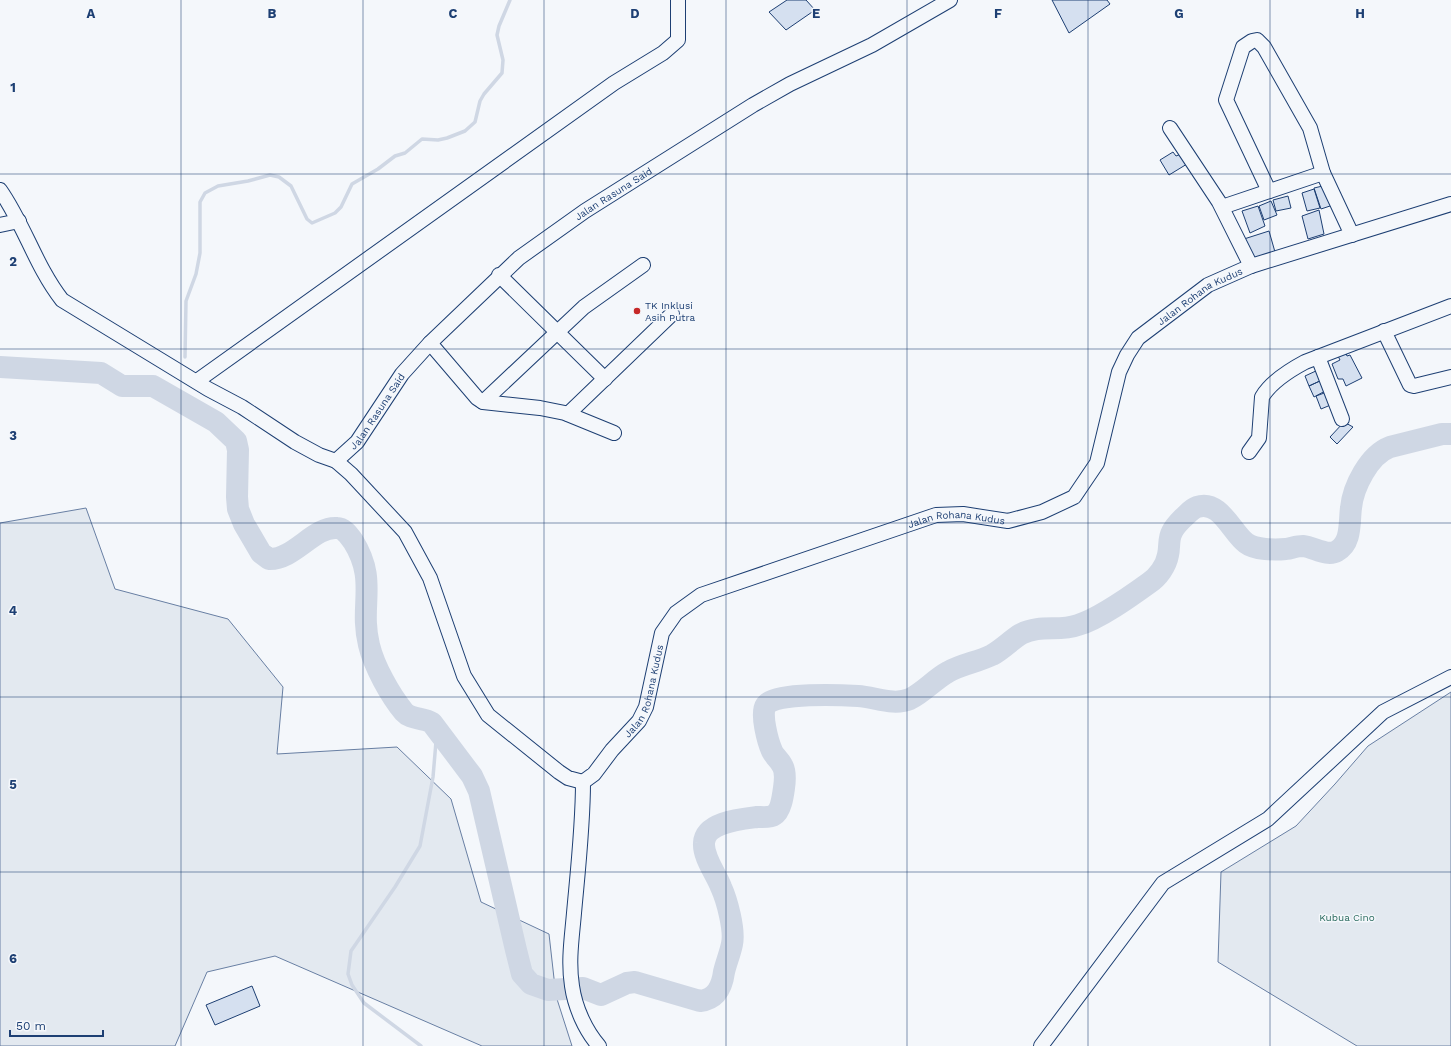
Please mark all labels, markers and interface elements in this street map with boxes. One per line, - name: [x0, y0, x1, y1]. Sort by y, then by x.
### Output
- text: A: [87, 6, 96, 21]
- text: B: [268, 6, 277, 21]
- text: C: [449, 6, 458, 21]
- text: D: [630, 6, 640, 21]
- text: E: [812, 6, 820, 21]
- text: F: [994, 6, 1002, 21]
- text: G: [1174, 6, 1184, 21]
- text: H: [1355, 6, 1365, 21]
- text: 1: [10, 80, 16, 95]
- street label: Jalan Rasuna Said: [573, 165, 654, 222]
- text: 2: [9, 254, 17, 269]
- street label: Jalan Rohana Kudus: [1155, 265, 1244, 327]
- place label: TK Inklusi Asih Putra: [645, 300, 695, 323]
- marker: TK Inklusi Asih Putra: [632, 306, 642, 316]
- street label: Jalan Rasuna Said: [348, 371, 407, 452]
- text: 3: [9, 428, 17, 443]
- street label: Jalan Rohana Kudus: [906, 509, 1006, 530]
- text: 4: [9, 603, 18, 618]
- street label: Jalan Rohana Kudus: [622, 644, 665, 740]
- text: 5: [9, 777, 17, 792]
- park label: Kubua Cino: [1319, 912, 1375, 923]
- text: 6: [9, 951, 17, 966]
- scale bar: [10, 1012, 103, 1038]
- text: 50 m: [16, 1019, 46, 1033]

